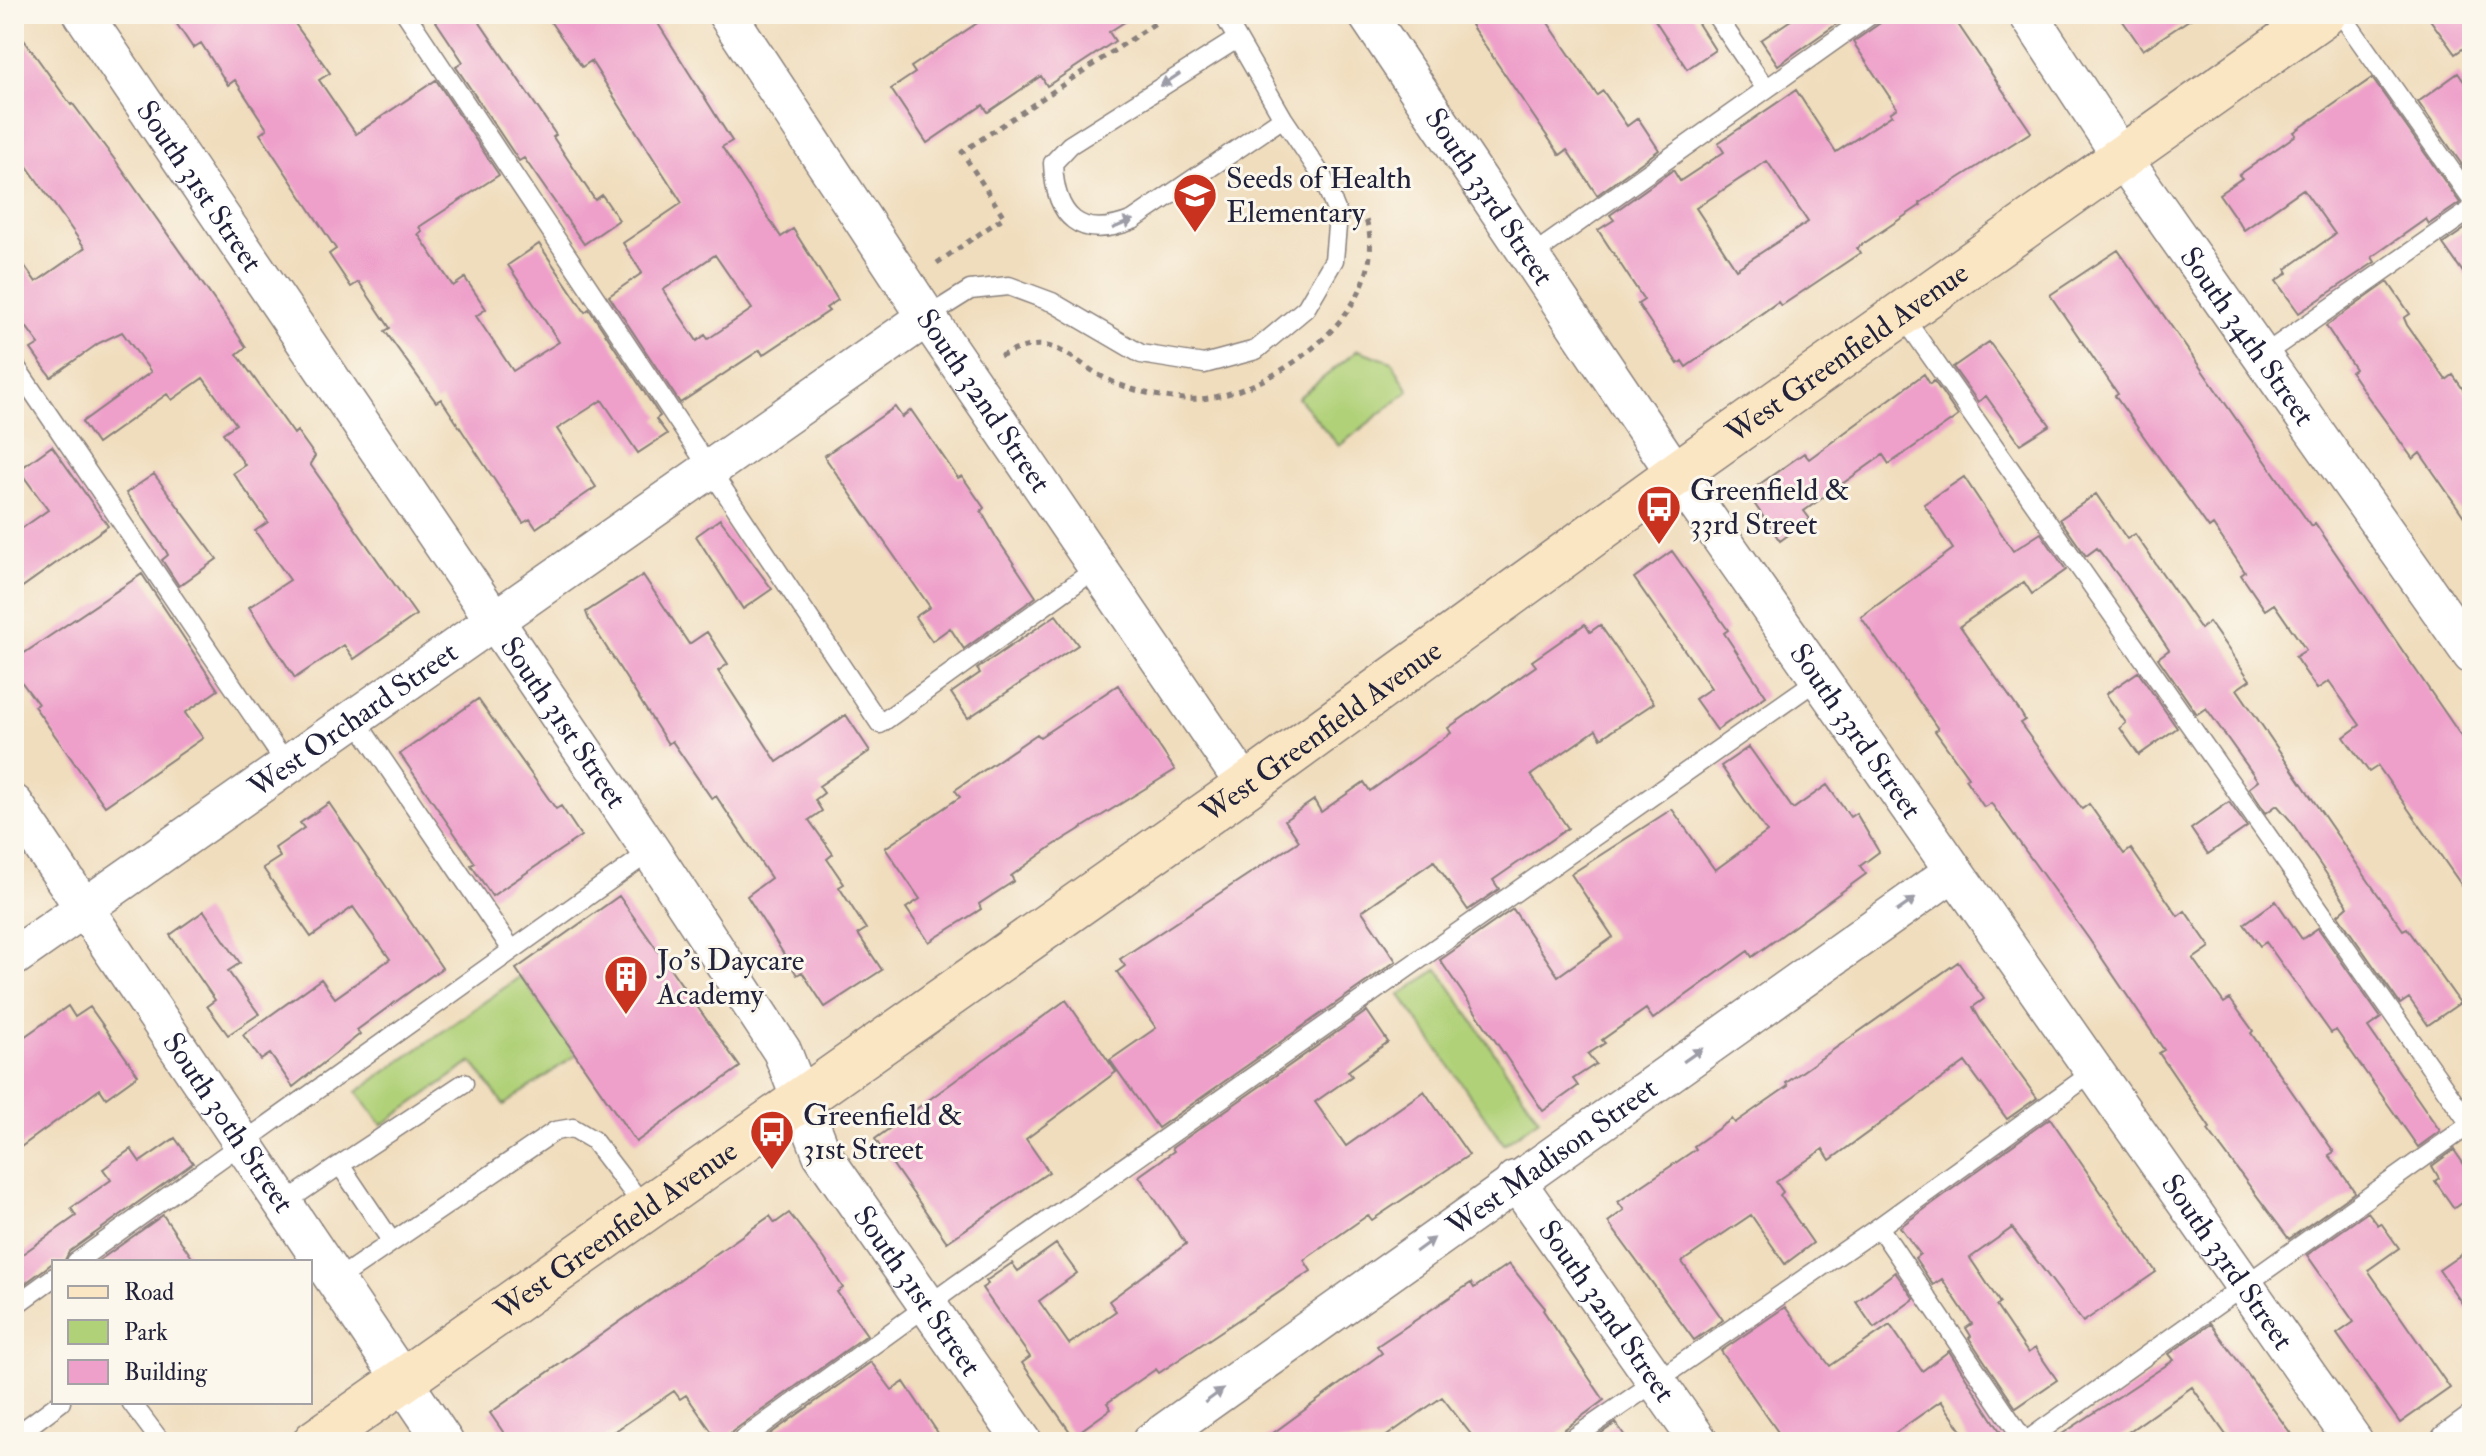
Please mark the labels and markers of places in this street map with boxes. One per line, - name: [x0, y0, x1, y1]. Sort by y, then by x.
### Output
- place label: Seeds of Health Elementary: [1226, 160, 1412, 231]
- school or university icon: Seeds of Health Elementary: [1171, 171, 1219, 234]
- place label: Greenfield & 33rd Street: [1690, 472, 1850, 543]
- bus stop icon: Greenfield & 33rd Street: [1635, 483, 1683, 546]
- place label: Jo's Daycare Academy: [656, 942, 804, 1013]
- building icon: Jo's Daycare Academy: [602, 953, 650, 1016]
- place label: Greenfield & 31st Street: [803, 1097, 963, 1168]
- bus stop icon: Greenfield & 31st Street: [748, 1108, 796, 1171]

